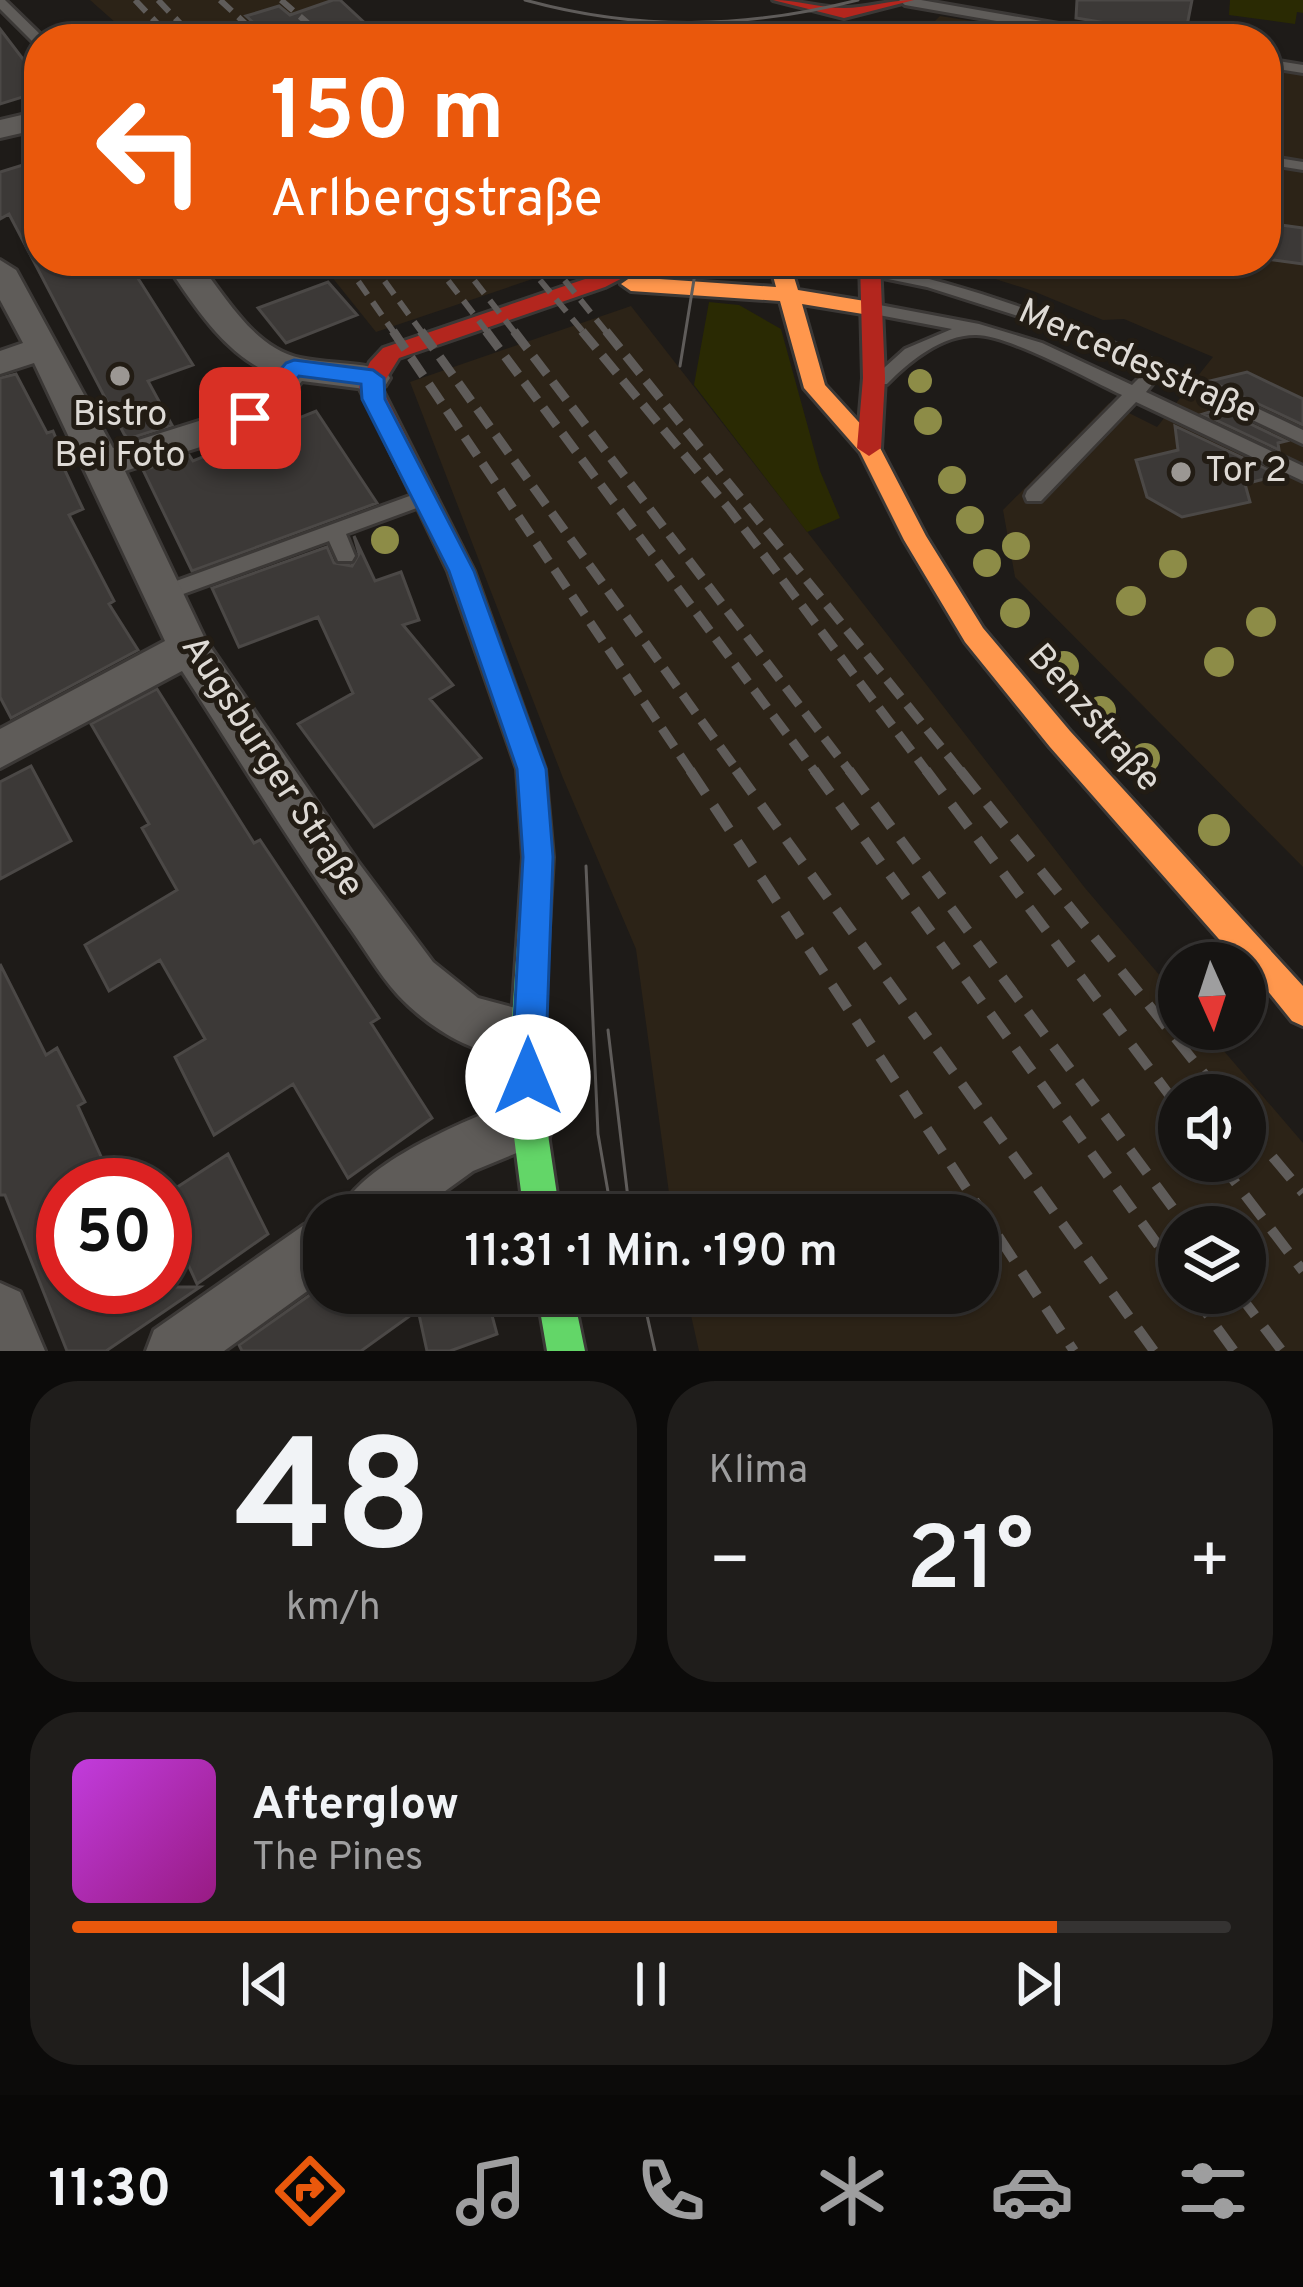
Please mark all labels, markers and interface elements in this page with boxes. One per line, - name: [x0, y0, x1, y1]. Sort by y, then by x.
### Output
- text: 150 m: [270, 63, 505, 169]
- icon: left: [72, 72, 228, 228]
- text: Arlbergstraße: [270, 167, 603, 236]
- street label: Mercedesstraße: [1011, 290, 1263, 436]
- marker: Bistro Bei Foto: [107, 363, 133, 389]
- pin: [199, 367, 301, 469]
- icon: arrive: [217, 385, 283, 451]
- place label: Bistro Bei Foto: [54, 393, 186, 480]
- place label: Tor 2: [1205, 449, 1287, 495]
- marker: Tor 2: [1168, 459, 1194, 485]
- street label: Augsburger Straße: [169, 628, 373, 906]
- street label: Benzstraße: [1016, 635, 1170, 803]
- north arrow: [1158, 942, 1266, 1050]
- map controls: [1158, 942, 1266, 1314]
- position arrow: [465, 1014, 591, 1140]
- button: sound: [1158, 1074, 1266, 1182]
- speed limit sign: 50: [36, 1158, 192, 1314]
- button: layers: [1158, 1206, 1266, 1314]
- text: 11:31 · 1 Min. · 190 m: [464, 1225, 838, 1282]
- text: 48: [234, 1408, 432, 1606]
- text: Klima: [709, 1448, 808, 1497]
- text: 21°: [906, 1508, 1034, 1621]
- text: −: [709, 1523, 751, 1606]
- text: +: [1188, 1523, 1231, 1606]
- text: km/h: [286, 1585, 381, 1634]
- text: Afterglow: [252, 1778, 459, 1835]
- text: The Pines: [252, 1835, 423, 1884]
- icon: previous: [232, 1951, 298, 2017]
- icon: pause: [618, 1951, 684, 2017]
- icon: next: [1005, 1951, 1071, 2017]
- icon: directions: [268, 2149, 352, 2233]
- icon: music: [449, 2149, 533, 2233]
- icon: phone: [629, 2149, 713, 2233]
- icon: climate: [810, 2149, 894, 2233]
- icon: car: [990, 2149, 1074, 2233]
- icon: filters: [1171, 2149, 1255, 2233]
- text: 11:30: [48, 2157, 172, 2226]

